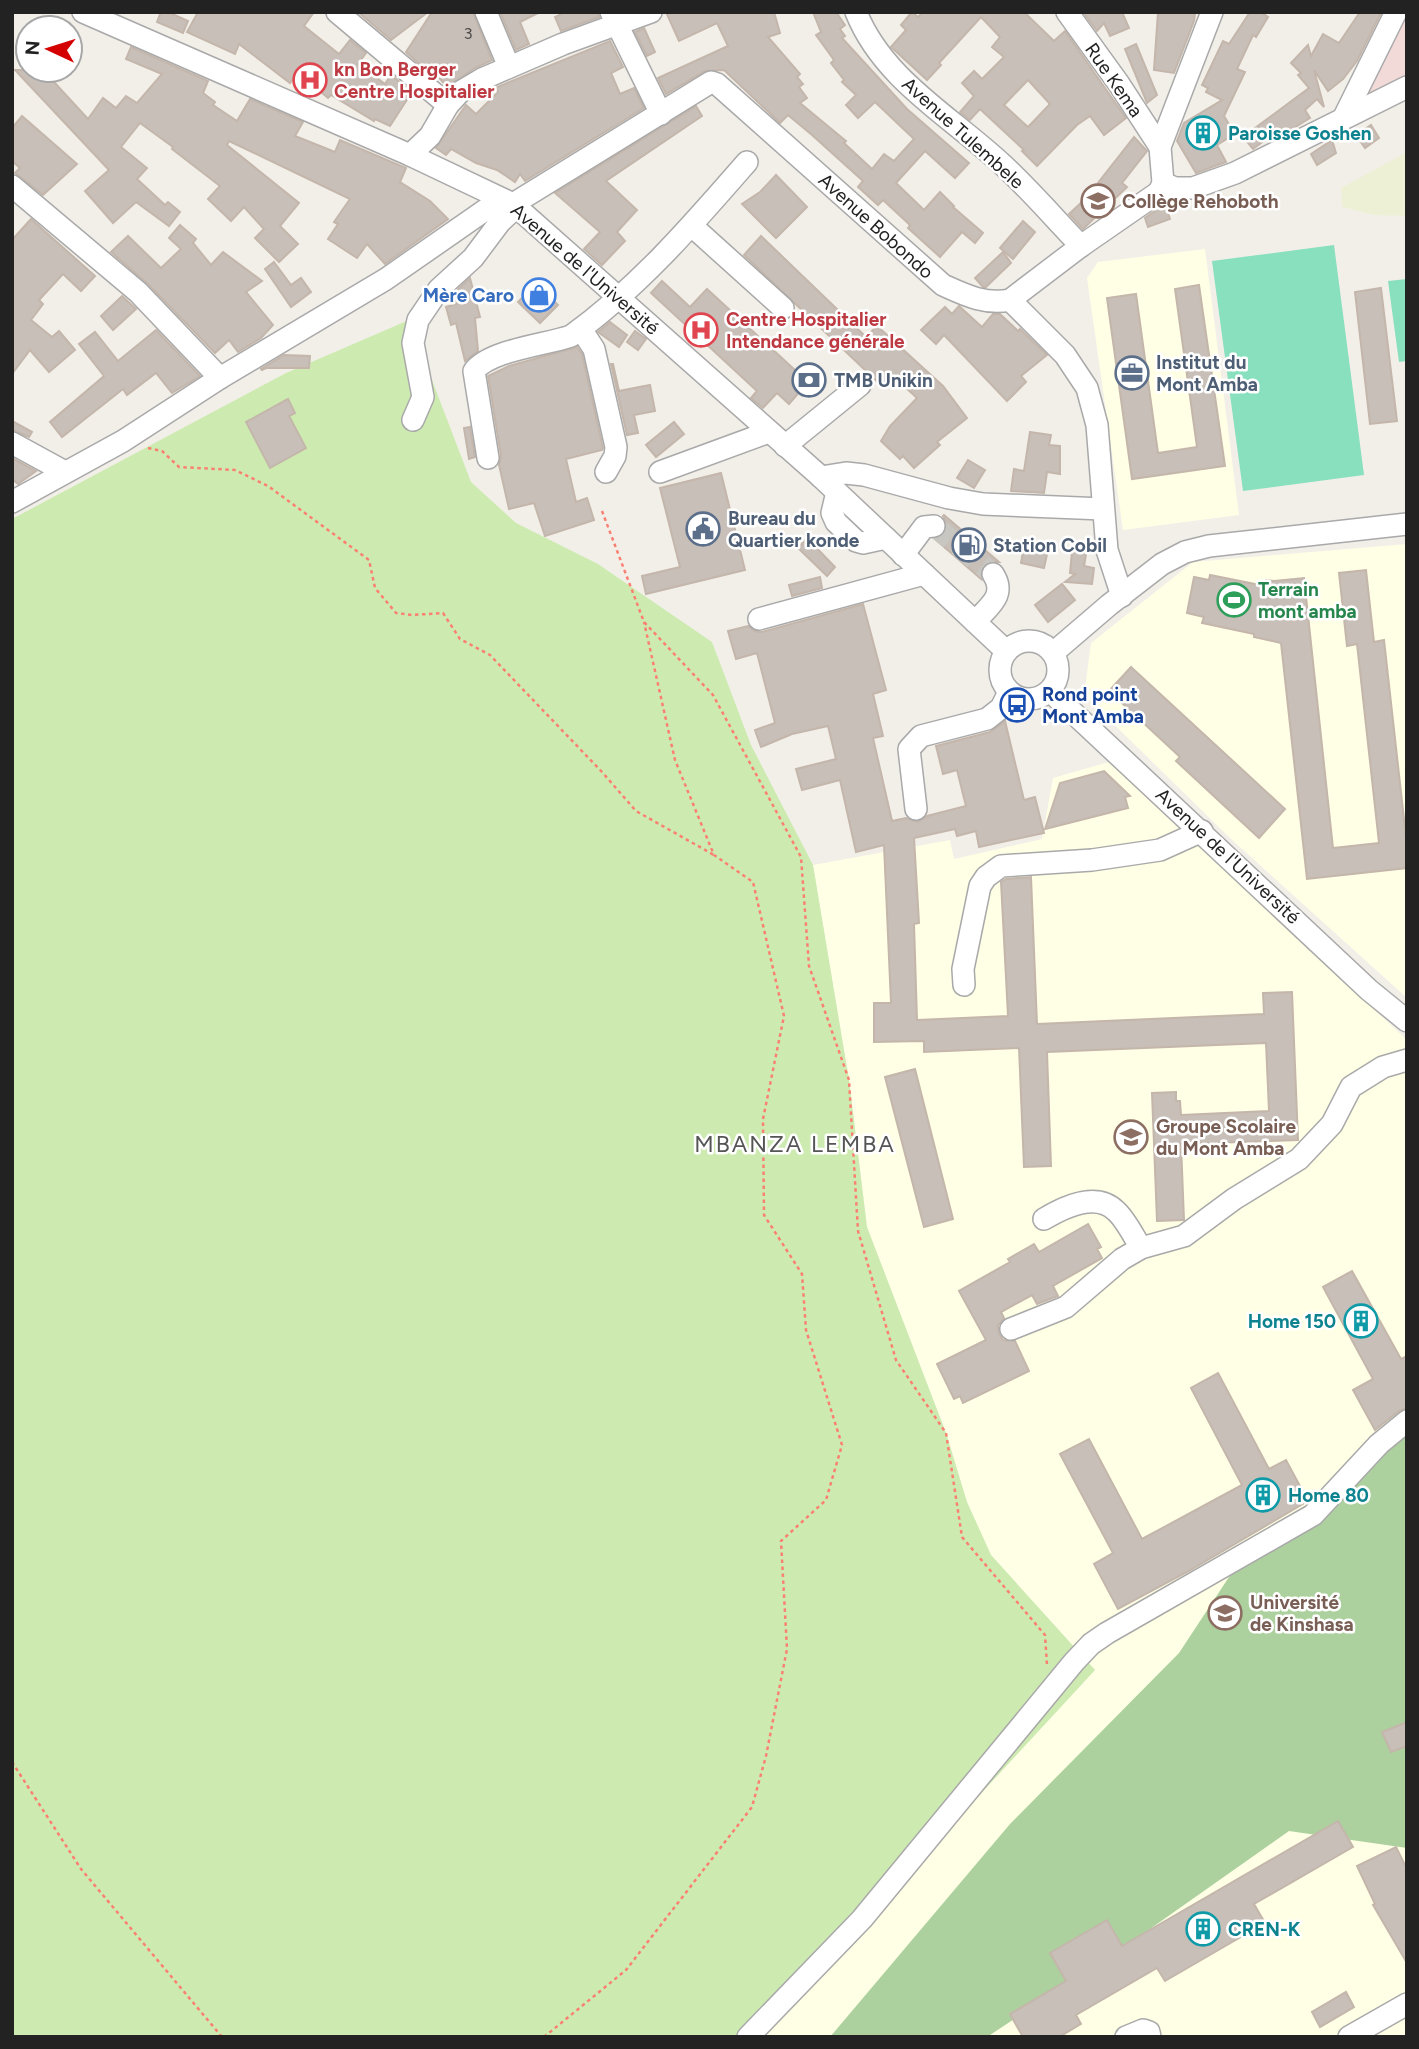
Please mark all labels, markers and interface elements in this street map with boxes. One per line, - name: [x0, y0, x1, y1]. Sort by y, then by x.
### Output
- north arrow: [14, 14, 84, 84]
- house number: 3: [464, 24, 472, 43]
- street label: Rue Kema: [1080, 38, 1148, 122]
- text: N: [21, 40, 45, 56]
- place label: kn Bon Berger Centre Hospitalier: [334, 58, 495, 103]
- hospital icon: kn Bon Berger Centre Hospitalier: [291, 61, 329, 99]
- street label: Avenue Tulembele: [897, 72, 1029, 194]
- building icon: Paroisse Goshen: [1184, 114, 1222, 152]
- place label: Paroisse Goshen: [1228, 122, 1372, 145]
- street label: Avenue Bobondo: [814, 168, 938, 284]
- school or university icon: Collège Rehoboth: [1079, 182, 1117, 220]
- place label: Collège Rehoboth: [1122, 190, 1279, 213]
- street label: Avenue de l'Université: [506, 198, 664, 340]
- shop icon: Mère Caro: [520, 276, 558, 314]
- place label: Mère Caro: [423, 284, 514, 307]
- place label: Centre Hospitalier Intendance générale: [726, 308, 905, 353]
- hospital icon: Centre Hospitalier Intendance générale: [682, 311, 720, 349]
- place label: Institut du Mont Amba: [1156, 351, 1258, 396]
- office icon: Institut du Mont Amba: [1113, 354, 1151, 392]
- bank icon: TMB Unikin: [790, 361, 828, 399]
- place label: TMB Unikin: [834, 369, 933, 392]
- place label: Bureau du Quartier konde: [728, 507, 860, 552]
- public building icon: Bureau du Quartier konde: [684, 510, 722, 548]
- fuel station icon: Station Cobil: [950, 526, 988, 564]
- place label: Station Cobil: [993, 534, 1107, 557]
- place label: Terrain mont amba: [1258, 578, 1357, 623]
- sports icon: Terrain mont amba: [1215, 581, 1253, 619]
- place label: Rond point Mont Amba: [1042, 683, 1144, 728]
- bus stop icon: Rond point Mont Amba: [998, 686, 1036, 724]
- street label: Avenue de l'Université: [1151, 783, 1305, 929]
- place label: Groupe Scolaire du Mont Amba: [1156, 1115, 1297, 1160]
- school or university icon: Groupe Scolaire du Mont Amba: [1112, 1118, 1150, 1156]
- district label: MBANZA LEMBA: [694, 1130, 896, 1158]
- building icon: Home 150: [1342, 1302, 1380, 1340]
- place label: Home 150: [1248, 1310, 1336, 1333]
- building icon: Home 80: [1244, 1476, 1282, 1514]
- place label: Home 80: [1288, 1484, 1369, 1507]
- place label: Université de Kinshasa: [1250, 1591, 1354, 1636]
- school or university icon: Université de Kinshasa: [1206, 1594, 1244, 1632]
- building icon: CREN-K: [1184, 1910, 1222, 1948]
- place label: CREN-K: [1228, 1918, 1301, 1941]

